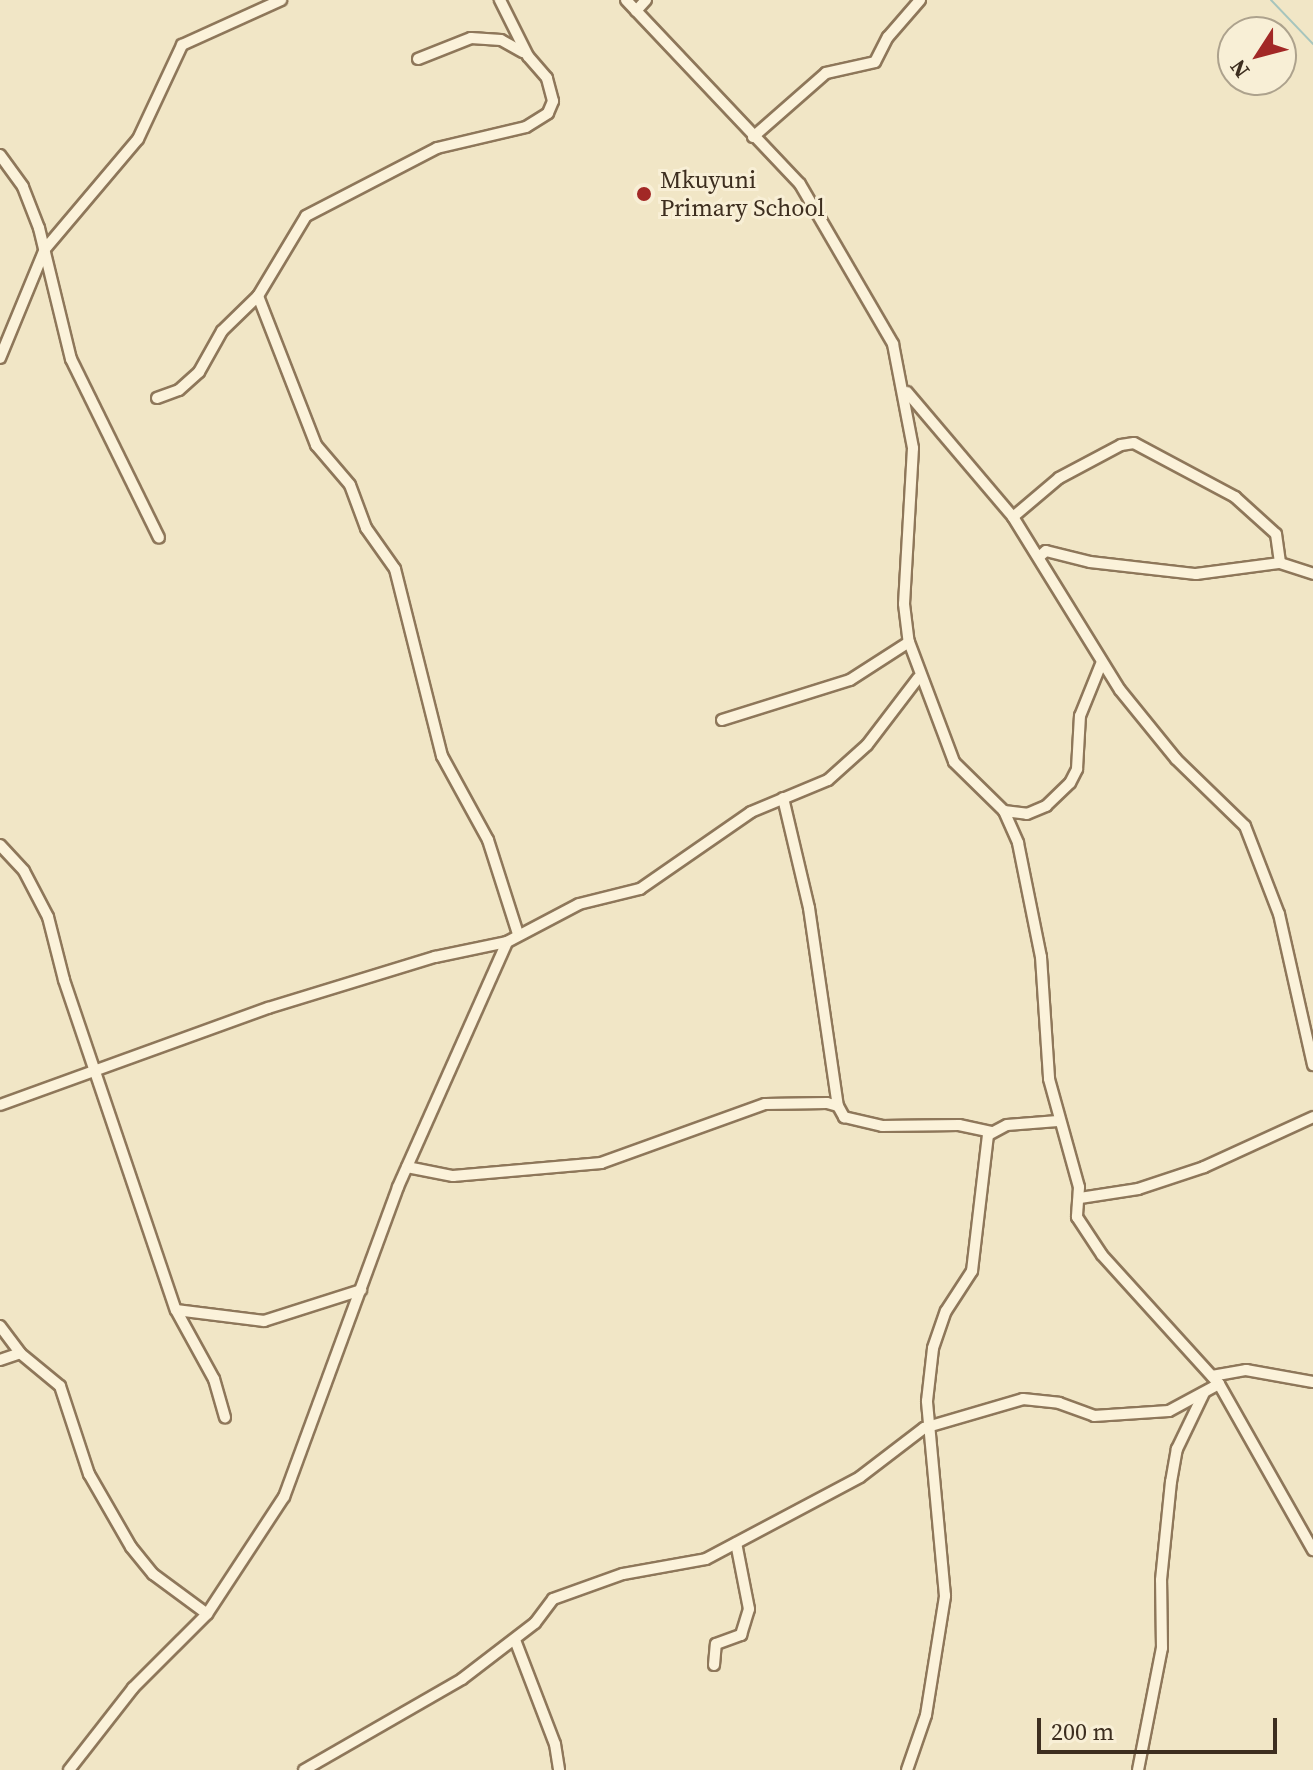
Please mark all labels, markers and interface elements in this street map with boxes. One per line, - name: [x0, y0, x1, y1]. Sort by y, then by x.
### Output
- north arrow: [1217, 16, 1297, 96]
- text: N: [1222, 54, 1256, 84]
- place label: Mkuyuni Primary School: [660, 166, 825, 222]
- marker: Mkuyuni Primary School: [635, 185, 653, 203]
- scale bar: [1041, 1702, 1281, 1752]
- text: 200 m: [1051, 1715, 1114, 1748]

